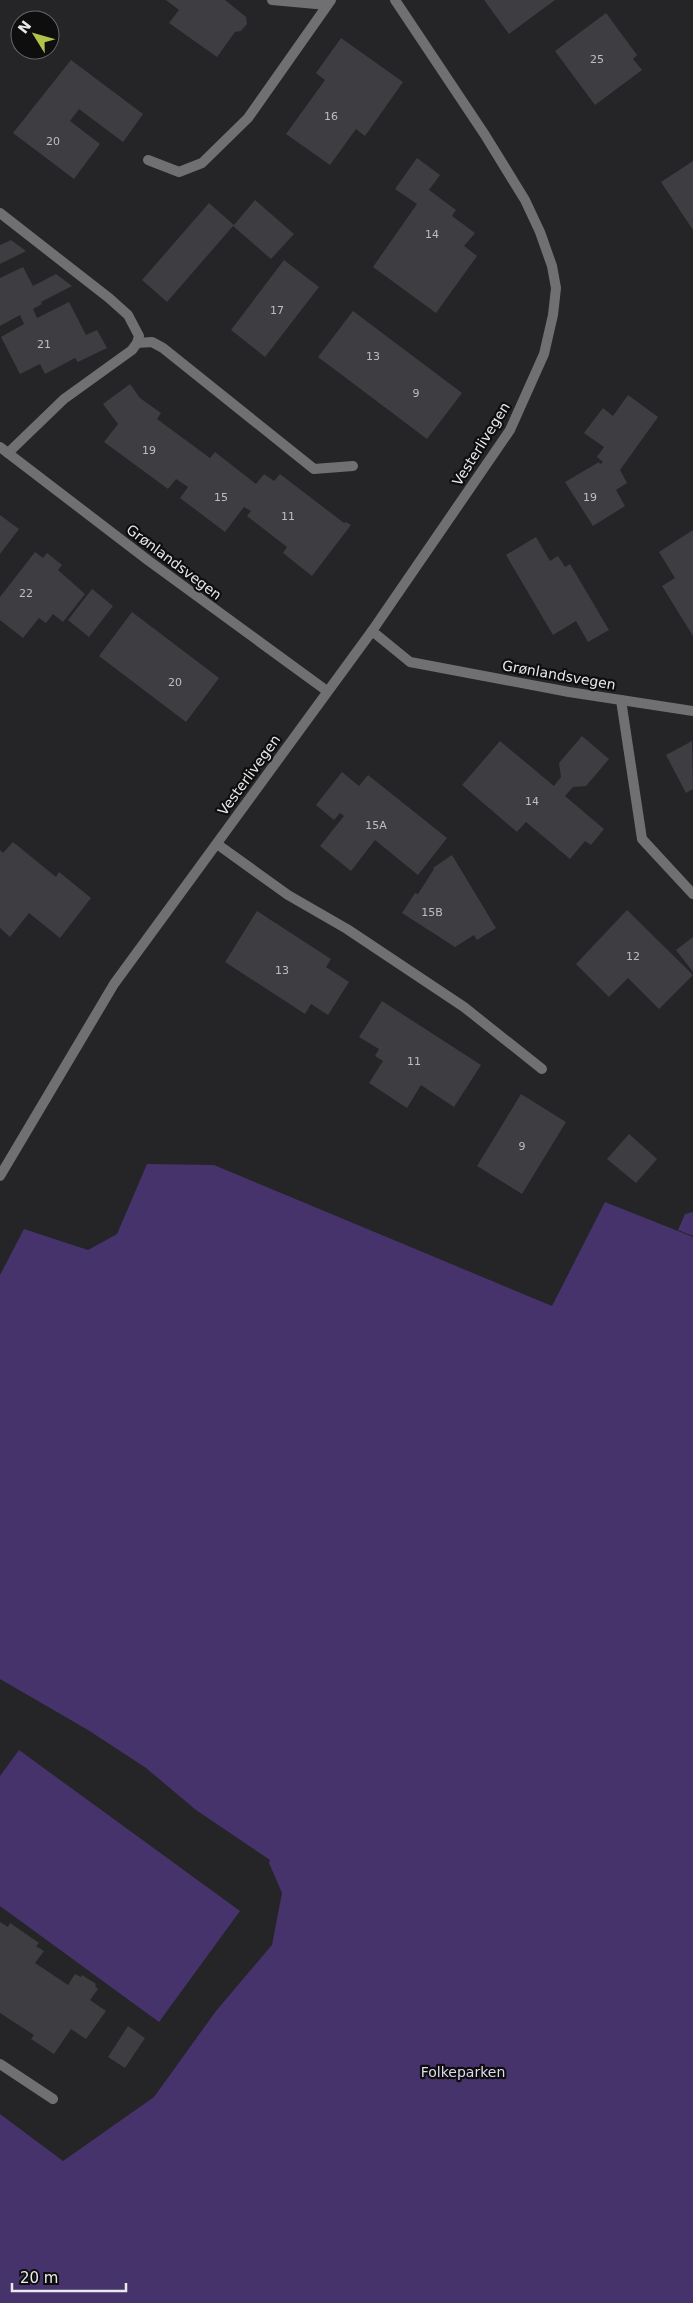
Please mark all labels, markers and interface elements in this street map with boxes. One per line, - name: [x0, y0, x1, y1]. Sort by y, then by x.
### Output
- north arrow: [10, 10, 60, 60]
- text: N: [15, 18, 35, 37]
- house number: 25: [590, 53, 604, 66]
- house number: 16: [324, 110, 338, 123]
- house number: 20: [46, 135, 60, 148]
- house number: 14: [425, 228, 439, 241]
- house number: 17: [270, 304, 284, 317]
- house number: 21: [37, 338, 51, 351]
- house number: 13: [366, 350, 380, 363]
- house number: 9: [413, 387, 420, 400]
- street label: Vesterlivegen: [449, 399, 513, 489]
- house number: 19: [142, 444, 156, 457]
- house number: 15: [214, 491, 228, 504]
- house number: 19: [583, 491, 597, 504]
- house number: 11: [281, 510, 295, 523]
- street label: Grønlandsvegen: [123, 521, 225, 603]
- house number: 22: [19, 587, 33, 600]
- street label: Grønlandsvegen: [501, 657, 617, 693]
- house number: 20: [168, 676, 182, 689]
- street label: Vesterlivegen: [215, 732, 283, 818]
- house number: 14: [525, 795, 539, 808]
- house number: 15A: [365, 819, 387, 832]
- house number: 15B: [421, 906, 443, 919]
- house number: 12: [626, 950, 640, 963]
- house number: 13: [275, 964, 289, 977]
- house number: 11: [407, 1055, 421, 1068]
- house number: 9: [519, 1140, 526, 1153]
- park label: Folkeparken: [421, 2064, 505, 2080]
- scale bar: [12, 2260, 126, 2292]
- text: 20 m: [20, 2269, 58, 2287]

